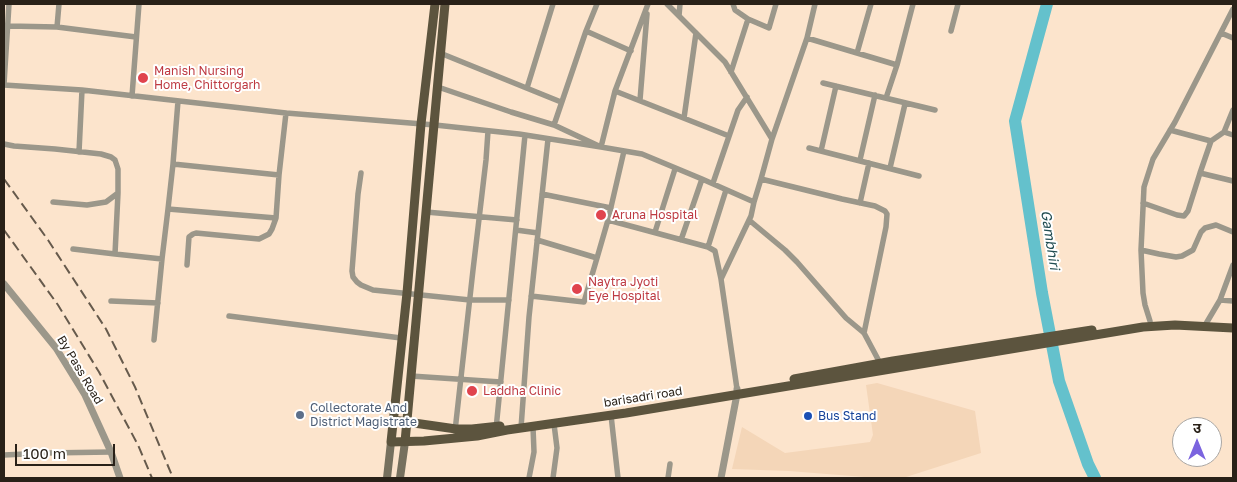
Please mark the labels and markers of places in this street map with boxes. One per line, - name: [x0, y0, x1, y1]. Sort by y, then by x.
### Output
- place label: Manish Nursing Home, Chittorgarh: [154, 64, 260, 92]
- marker: Manish Nursing Home, Chittorgarh: [136, 71, 150, 85]
- marker: Aruna Hospital: [594, 208, 608, 222]
- place label: Aruna Hospital: [612, 208, 698, 222]
- place label: Naytra Jyoti Eye Hospital: [588, 275, 660, 303]
- marker: Naytra Jyoti Eye Hospital: [570, 282, 584, 296]
- marker: Laddha Clinic: [465, 384, 479, 398]
- place label: Laddha Clinic: [483, 384, 561, 398]
- place label: Collectorate And District Magistrate: [310, 401, 417, 429]
- marker: Collectorate And District Magistrate: [294, 409, 306, 421]
- place label: Bus Stand: [818, 409, 876, 423]
- marker: Bus Stand: [802, 410, 814, 422]

